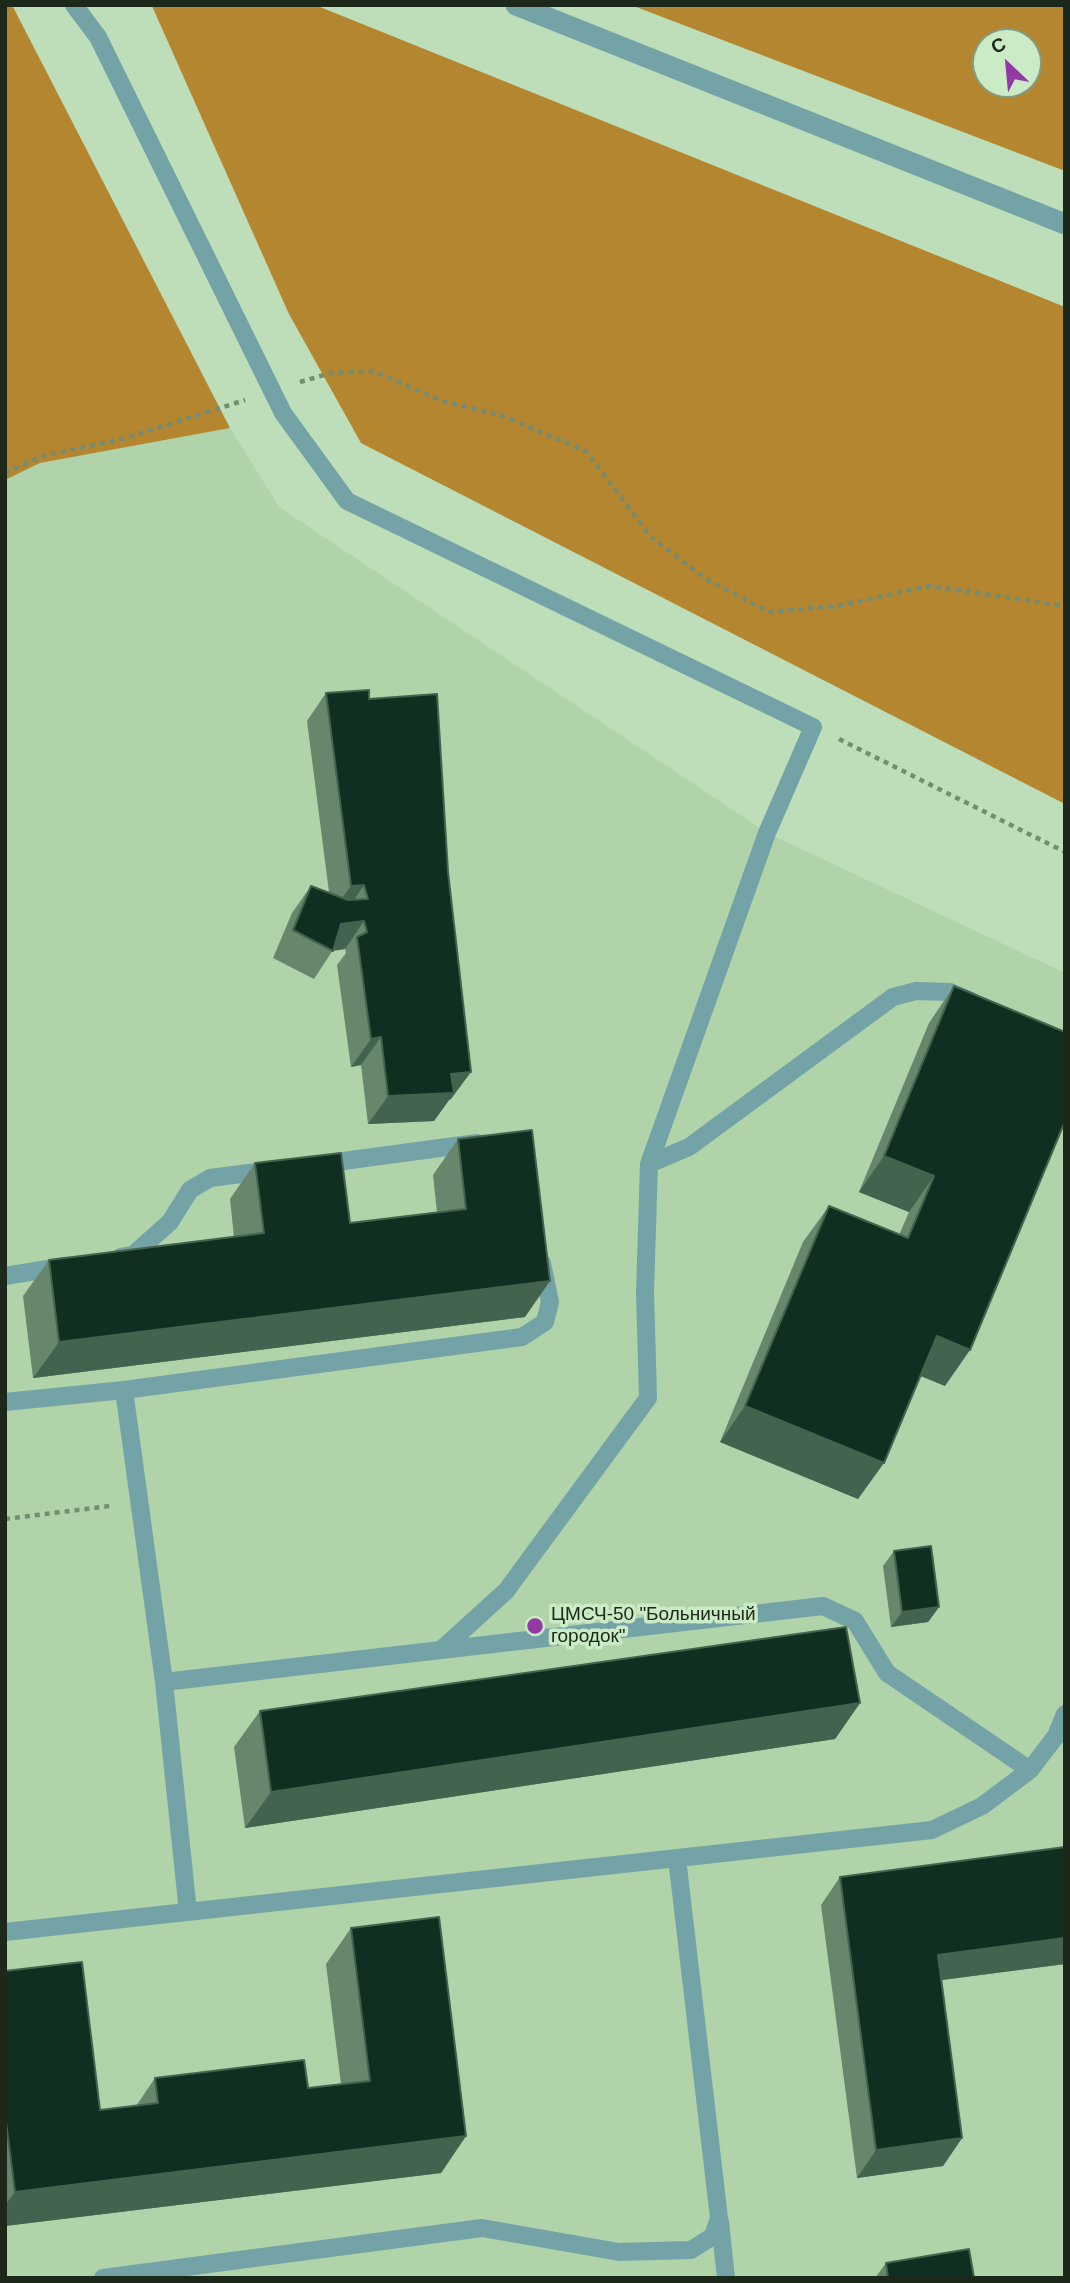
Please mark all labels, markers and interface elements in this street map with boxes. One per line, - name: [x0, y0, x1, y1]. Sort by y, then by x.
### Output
- north arrow: [972, 28, 1042, 98]
- text: С: [988, 33, 1009, 58]
- place label: ЦМСЧ-50 "Больничный городок": [551, 1604, 755, 1648]
- marker: ЦМСЧ-50 "Больничный городок": [525, 1616, 545, 1636]

